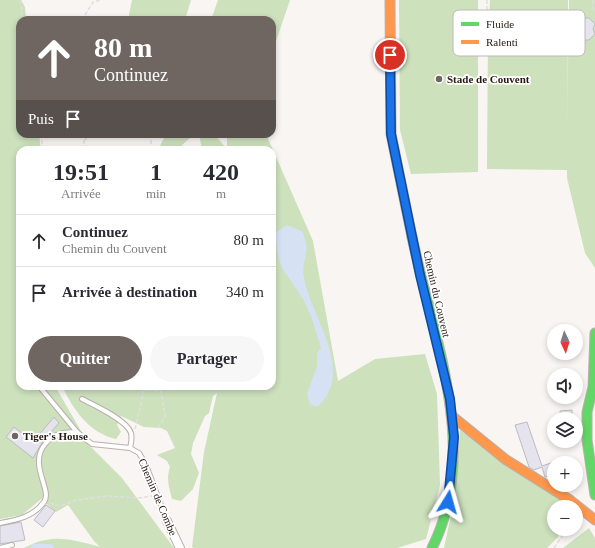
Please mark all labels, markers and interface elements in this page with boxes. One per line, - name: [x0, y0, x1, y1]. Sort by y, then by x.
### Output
- legend: [453, 10, 585, 56]
- text: Fluide: [486, 18, 514, 30]
- icon: ahead: [28, 32, 80, 84]
- text: 80 m: [94, 32, 152, 63]
- text: Ralenti: [486, 36, 518, 48]
- pin: [373, 38, 407, 72]
- icon: arrive: [379, 44, 401, 66]
- text: Continuez: [94, 65, 168, 85]
- place label: Stade de Couvent: [447, 73, 530, 85]
- marker: Stade de Couvent: [434, 74, 444, 84]
- icon: arrive: [62, 108, 84, 130]
- text: Puis: [28, 111, 54, 127]
- text: 19:51: [53, 159, 109, 185]
- text: 1: [150, 159, 162, 185]
- text: 420: [203, 159, 239, 185]
- text: Arrivée: [61, 186, 101, 201]
- text: min: [146, 186, 166, 201]
- text: m: [216, 186, 226, 201]
- text: Continuez: [62, 224, 128, 240]
- icon: ahead: [28, 230, 50, 252]
- text: 80 m: [234, 232, 264, 248]
- text: Chemin du Couvent: [62, 241, 167, 256]
- street label: Chemin du Couvent: [421, 249, 453, 339]
- icon: arrive: [28, 282, 50, 304]
- text: Arrivée à destination: [62, 284, 197, 300]
- text: 340 m: [226, 284, 264, 300]
- north arrow: [547, 324, 583, 360]
- map controls: [547, 324, 583, 536]
- button: Quitter: [28, 336, 142, 382]
- button: Partager: [150, 336, 264, 382]
- button: sound: [547, 368, 583, 404]
- button: layers: [547, 412, 583, 448]
- place label: Tiger's House: [23, 430, 88, 442]
- marker: Tiger's House: [10, 431, 20, 441]
- button: +: [547, 456, 583, 492]
- street label: Chemin de Combe: [136, 457, 180, 537]
- position arrow: [427, 481, 469, 523]
- button: −: [547, 500, 583, 536]

